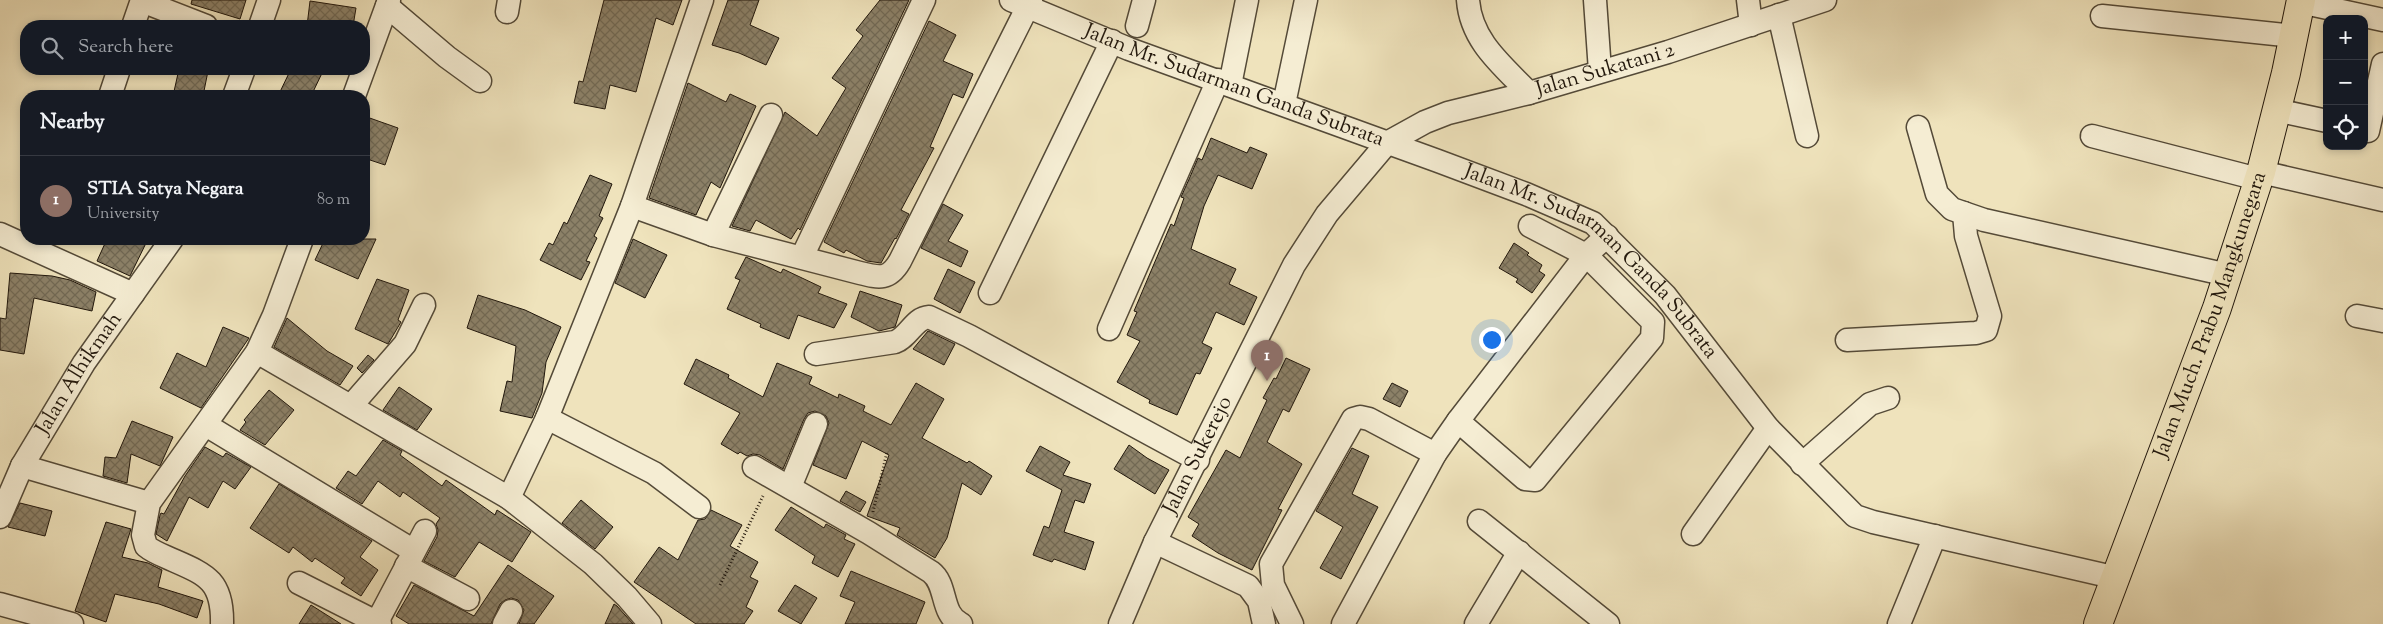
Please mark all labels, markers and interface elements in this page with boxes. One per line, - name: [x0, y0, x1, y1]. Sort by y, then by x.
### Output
- map controls: [2323, 15, 2368, 150]
- button: +: [2323, 15, 2368, 60]
- street label: Jalan Mr. Sudarman Ganda Subrata: [1078, 16, 1388, 155]
- search box: [20, 20, 370, 75]
- icon: search: [38, 34, 66, 62]
- text: Search here: [78, 34, 173, 61]
- street label: Jalan Sukatani 2: [1531, 36, 1679, 105]
- button: −: [2323, 60, 2368, 105]
- button: locate: [2323, 105, 2368, 150]
- text: Nearby: [40, 108, 105, 138]
- street label: Jalan Mr. Sudarman Ganda Subrata: [1459, 157, 1725, 366]
- street label: Jalan Much. Prabu Mangkunegara: [2146, 168, 2275, 463]
- text: STIA Satya Negara: [87, 176, 243, 203]
- text: 1: [53, 189, 59, 212]
- text: 80 m: [317, 189, 350, 212]
- text: University: [87, 203, 160, 226]
- street label: Jalan Alhikmah: [28, 307, 130, 442]
- your location: [1479, 327, 1505, 353]
- pin: 1: [1251, 340, 1283, 381]
- street label: Jalan Sukerejo: [1156, 391, 1241, 521]

